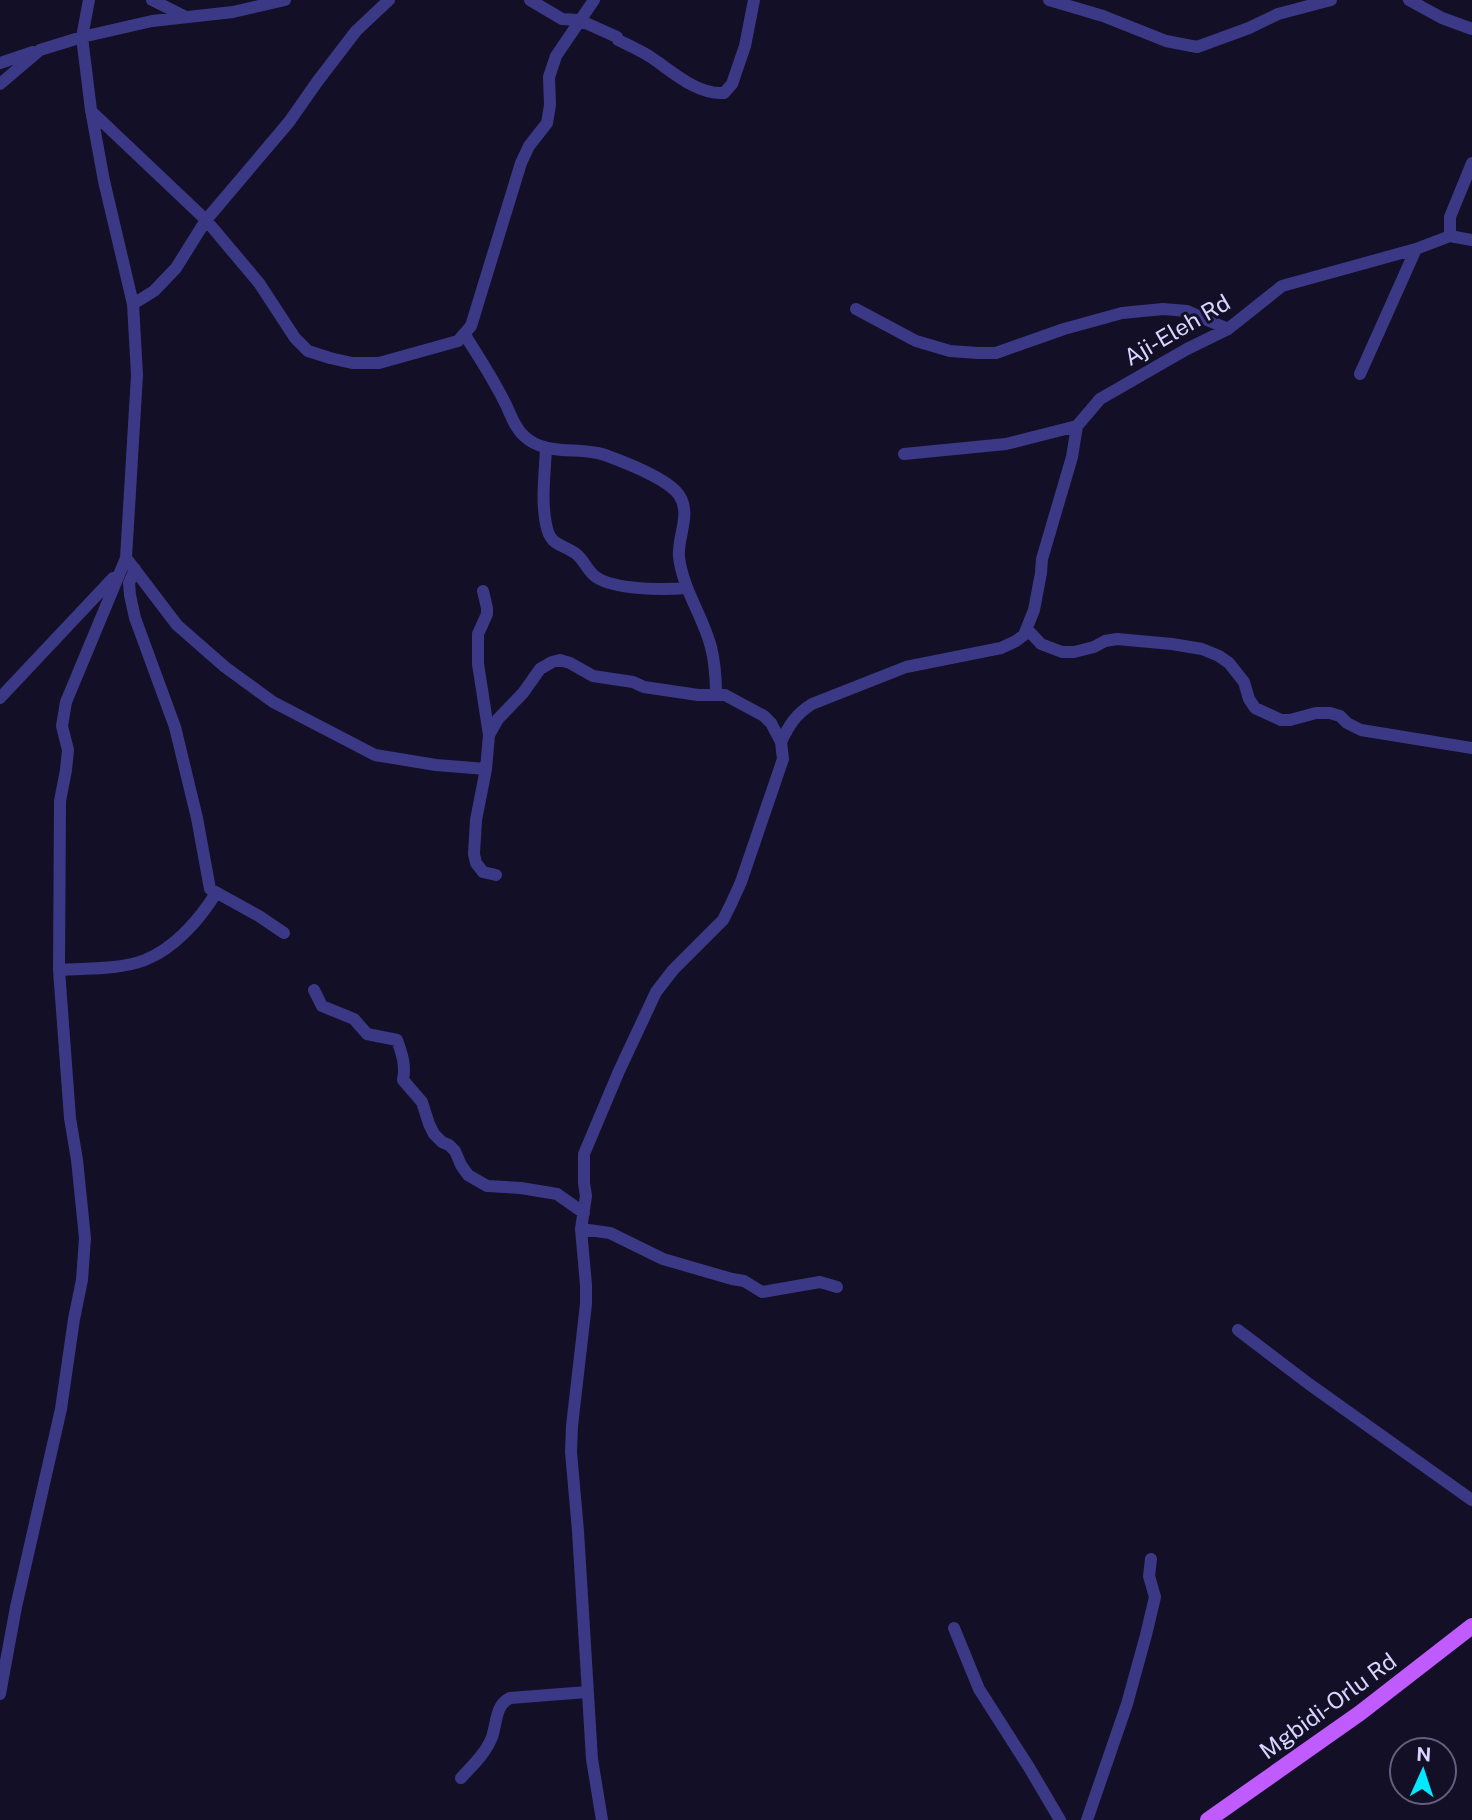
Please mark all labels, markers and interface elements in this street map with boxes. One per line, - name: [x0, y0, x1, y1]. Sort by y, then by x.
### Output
- street label: Aji-Eleh Rd: [1119, 288, 1235, 371]
- street label: Mgbidi-Orlu Rd: [1254, 1647, 1401, 1764]
- north arrow: [1388, 1736, 1458, 1806]
- text: N: [1416, 1743, 1432, 1765]

